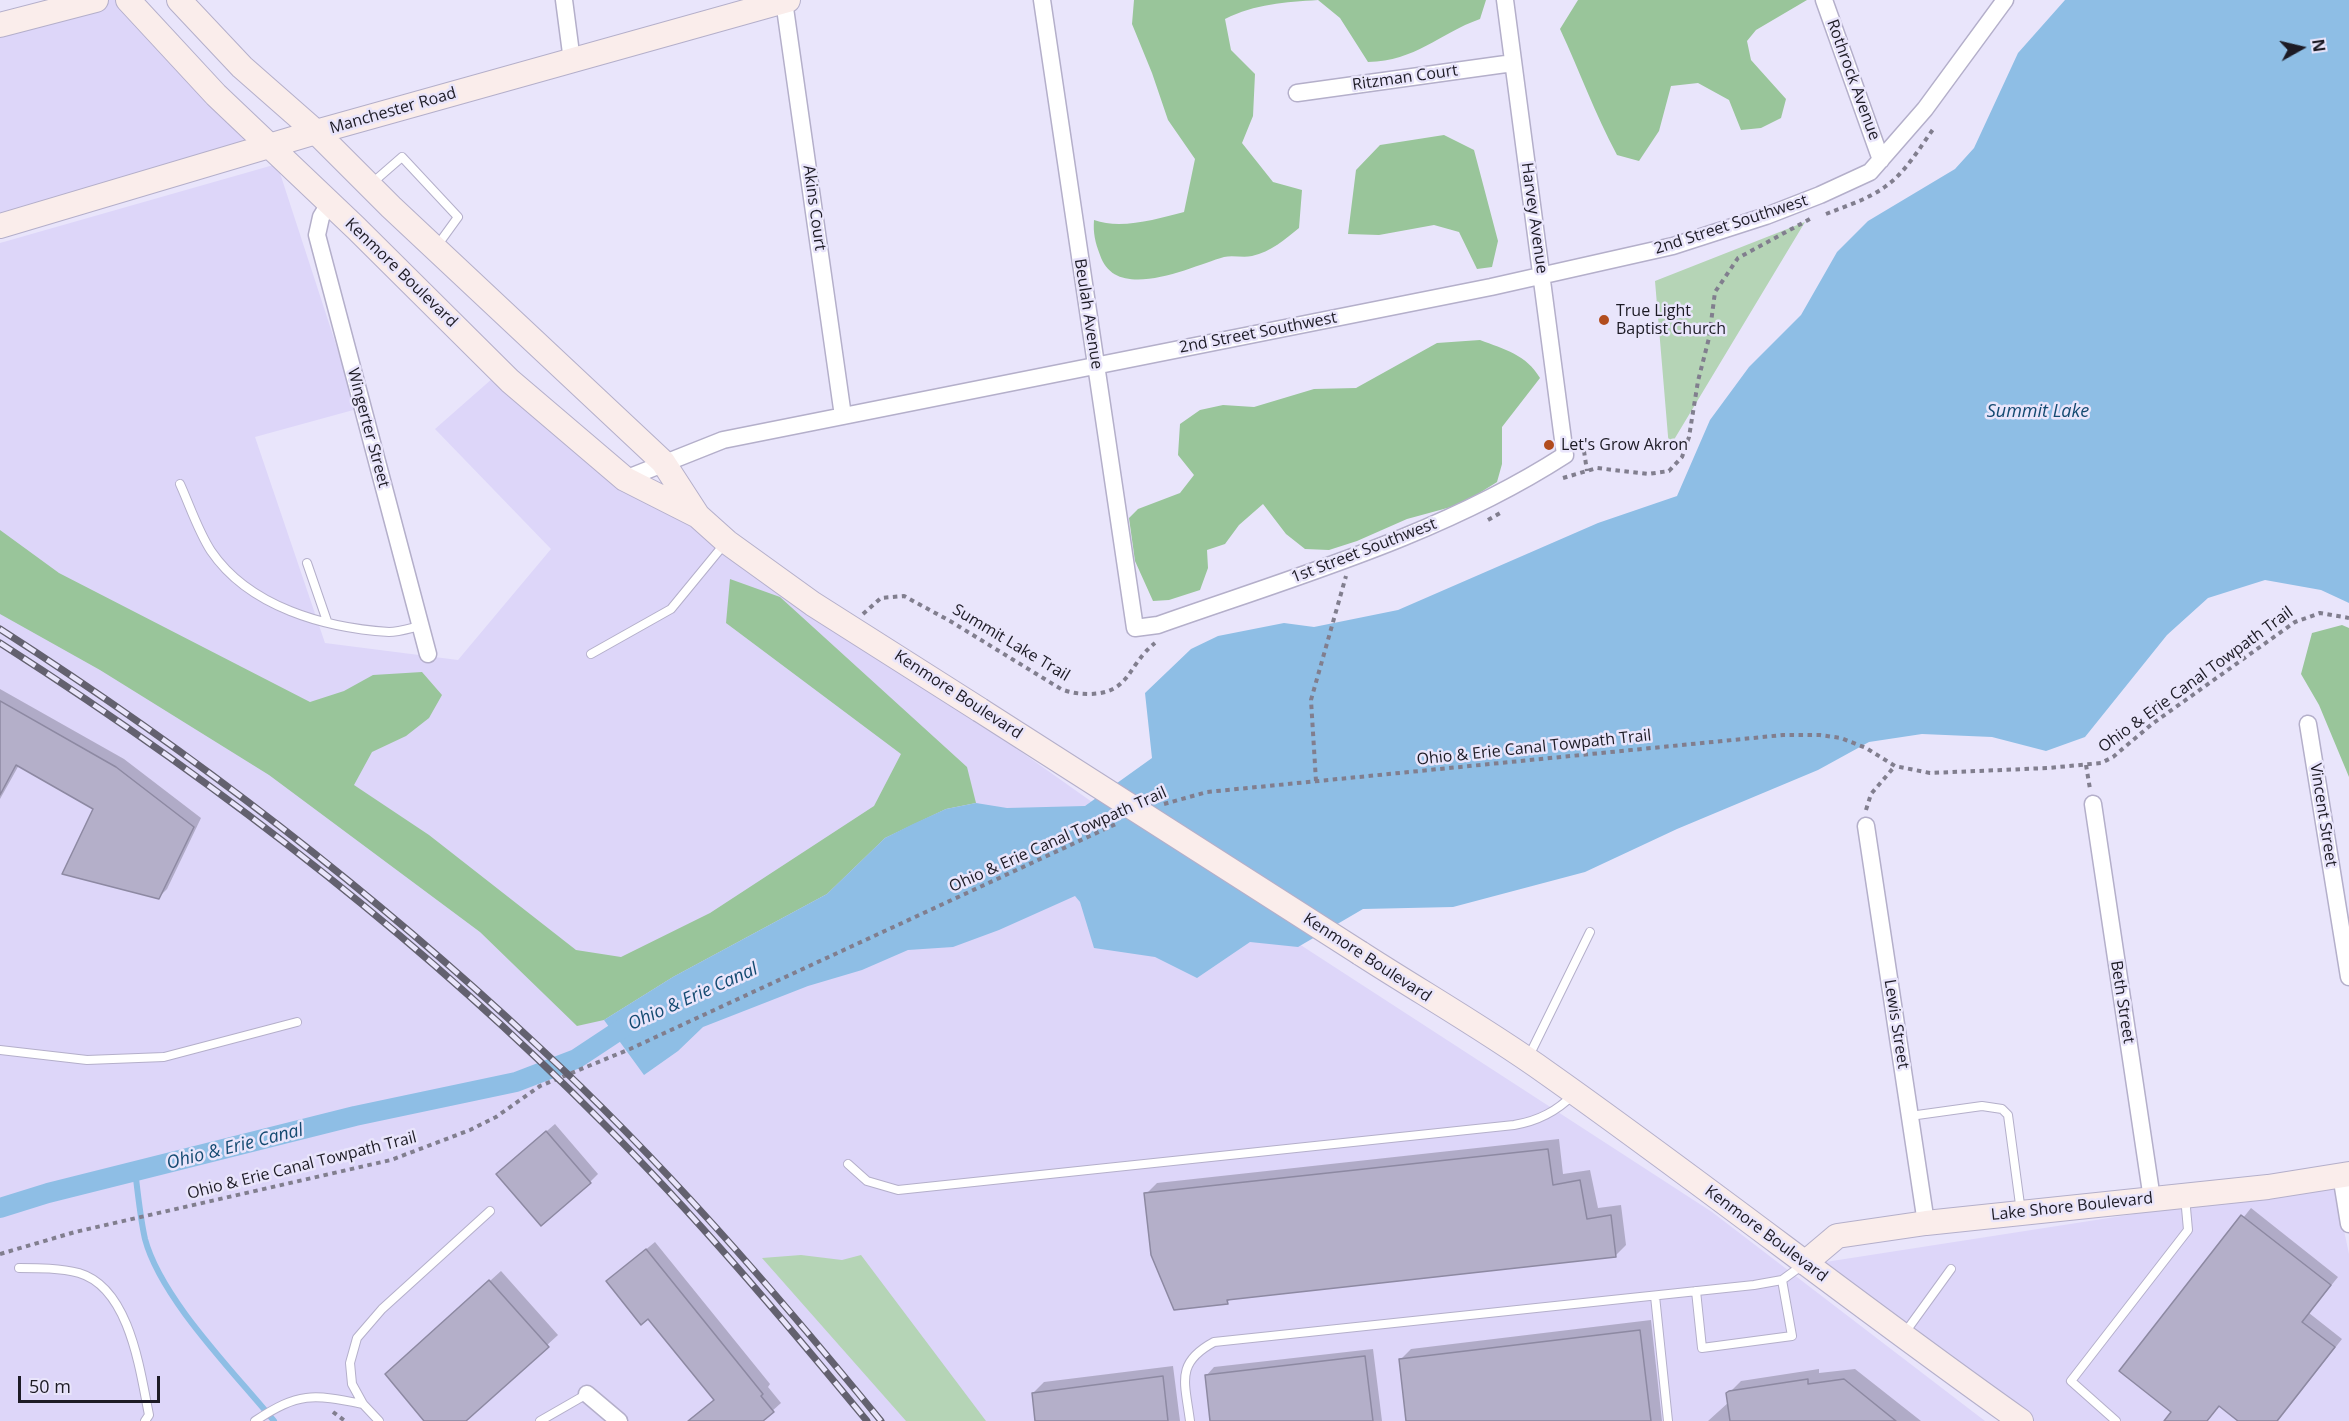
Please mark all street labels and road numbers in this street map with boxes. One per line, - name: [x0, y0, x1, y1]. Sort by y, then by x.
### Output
- street label: Rothrock Avenue: [1822, 17, 1884, 143]
- street label: Ritzman Court: [1351, 61, 1459, 95]
- street label: Manchester Road: [328, 84, 458, 138]
- street label: Harvey Avenue: [1517, 161, 1551, 275]
- street label: Akins Court: [799, 164, 829, 252]
- street label: 2nd Street Southwest: [1652, 191, 1810, 259]
- street label: Kenmore Boulevard: [341, 214, 461, 332]
- street label: Beulah Avenue: [1070, 257, 1106, 371]
- street label: 2nd Street Southwest: [1178, 308, 1338, 358]
- street label: Wingerter Street: [343, 366, 393, 490]
- street label: 1st Street Southwest: [1289, 514, 1439, 588]
- street label: Summit Lake Trail: [949, 600, 1073, 686]
- street label: Ohio & Erie Canal Towpath Trail: [2095, 603, 2297, 757]
- street label: Kenmore Boulevard: [890, 646, 1026, 744]
- street label: Ohio & Erie Canal Towpath Trail: [1416, 726, 1652, 770]
- street label: Vincent Street: [2305, 762, 2341, 868]
- street label: Ohio & Erie Canal Towpath Trail: [946, 783, 1170, 897]
- street label: Kenmore Boulevard: [1299, 909, 1435, 1007]
- street label: Beth Street: [2106, 959, 2138, 1045]
- street label: Lewis Street: [1879, 978, 1913, 1070]
- street label: Ohio & Erie Canal Towpath Trail: [185, 1128, 419, 1204]
- street label: Kenmore Boulevard: [1701, 1182, 1831, 1286]
- street label: Lake Shore Boulevard: [1990, 1189, 2154, 1225]

